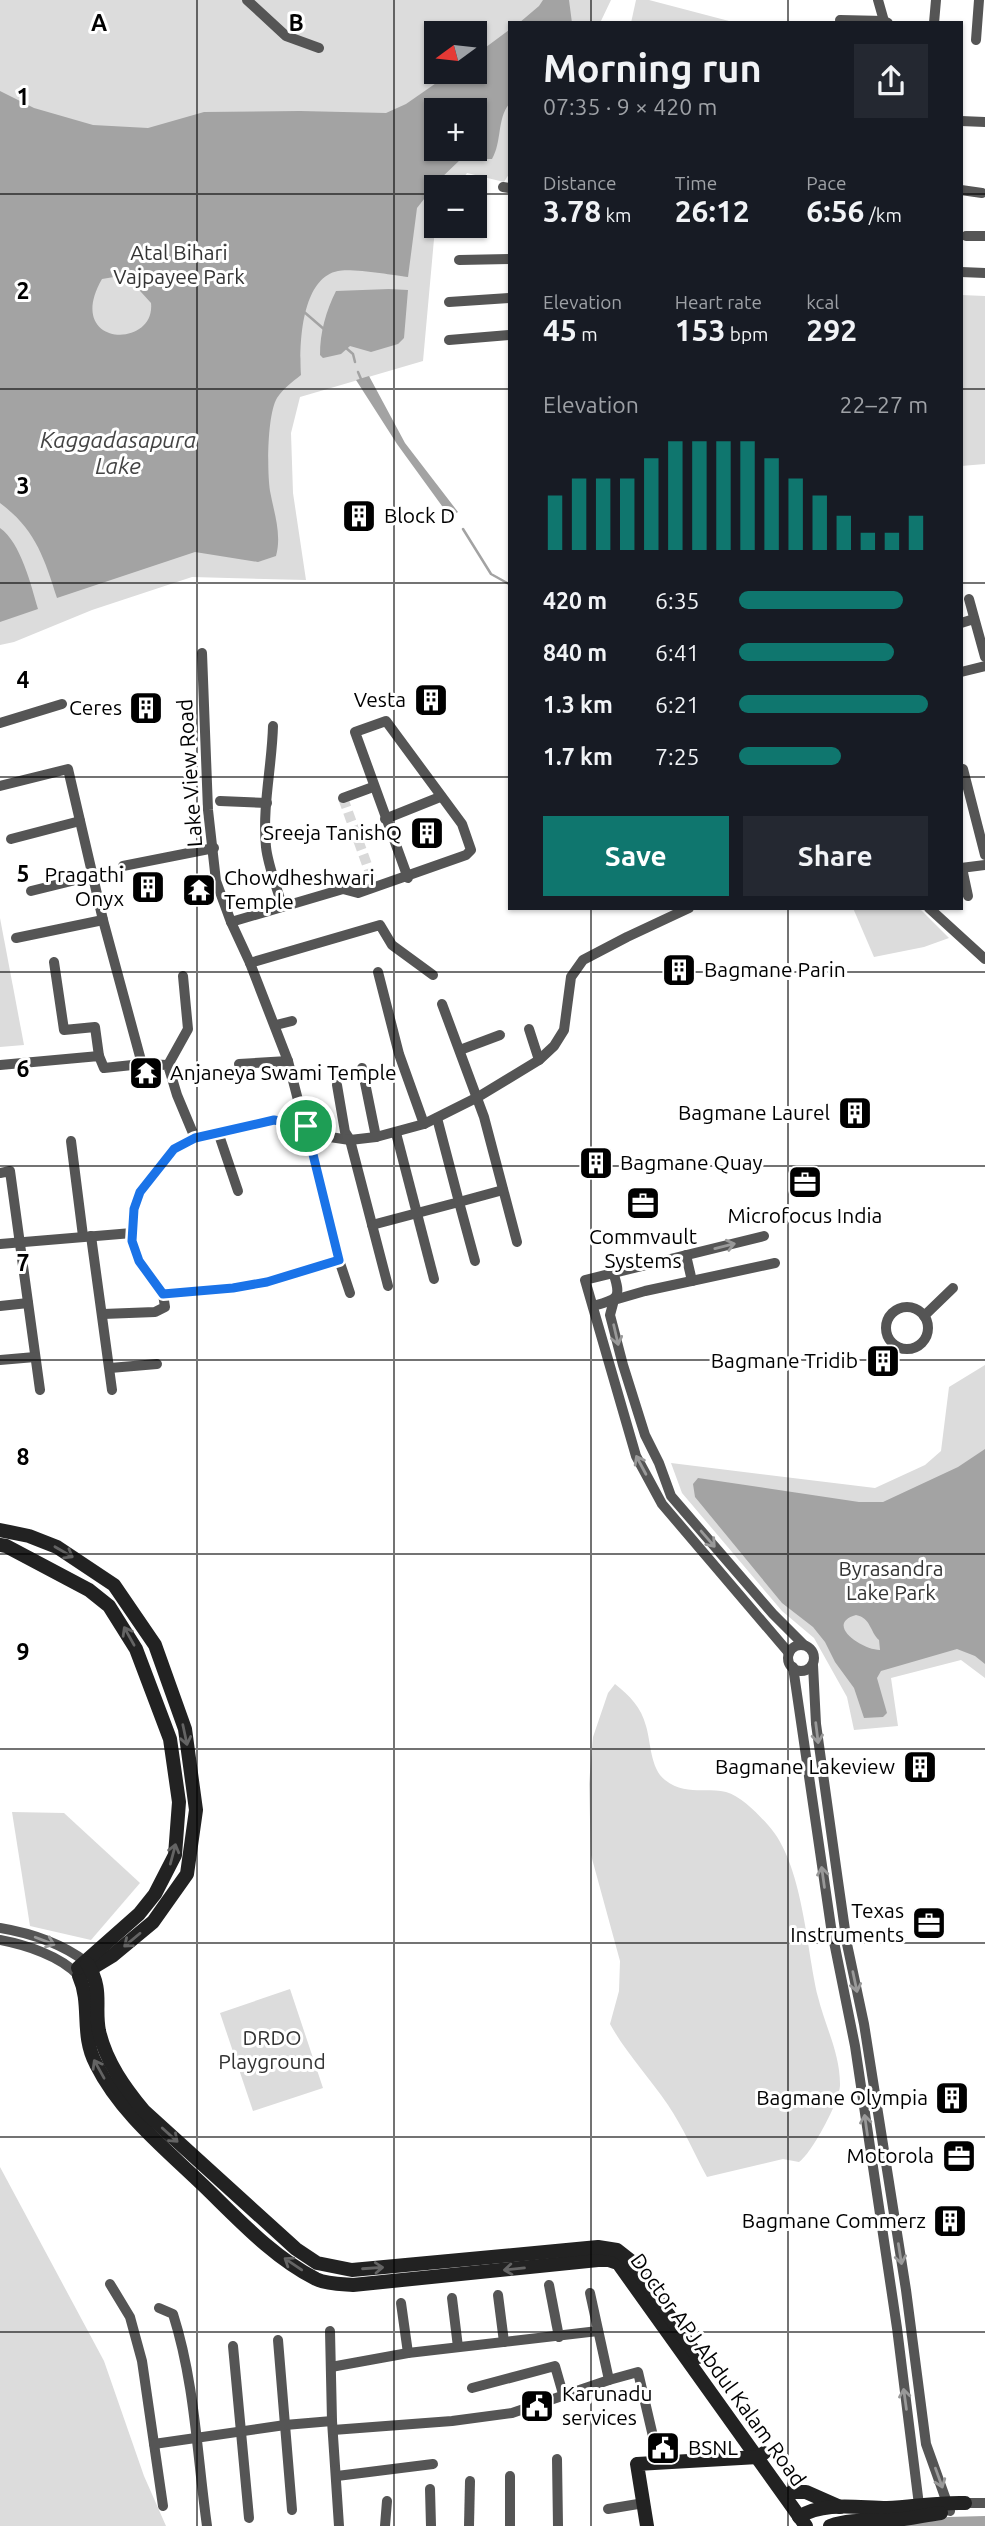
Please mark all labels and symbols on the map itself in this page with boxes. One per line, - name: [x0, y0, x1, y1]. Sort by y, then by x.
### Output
- text: A: [91, 10, 107, 35]
- text: B: [288, 10, 304, 35]
- north arrow: [424, 21, 486, 84]
- text: 1: [17, 84, 29, 109]
- park label: Atal Bihari Vajpayee Park: [113, 240, 245, 288]
- text: 2: [17, 278, 29, 303]
- water label: Kaggadasapura Lake: [40, 427, 196, 478]
- text: 3: [17, 473, 29, 498]
- building icon: Block D: [340, 497, 378, 535]
- place label: Block D: [384, 503, 455, 527]
- text: 4: [17, 667, 30, 692]
- building icon: Vesta: [412, 681, 450, 719]
- place label: Vesta: [354, 687, 406, 711]
- building icon: Ceres: [127, 689, 165, 727]
- place label: Ceres: [69, 695, 122, 719]
- street label: Lake View Road: [172, 698, 206, 848]
- building icon: Sreeja TanishQ: [408, 814, 446, 852]
- place label: Sreeja TanishQ: [263, 820, 402, 844]
- text: 5: [17, 861, 29, 886]
- place label: Pragathi Onyx: [44, 862, 124, 910]
- place label: Chowdheshwari Temple: [224, 865, 375, 913]
- building icon: Pragathi Onyx: [129, 868, 167, 906]
- temple icon: Chowdheshwari Temple: [180, 871, 218, 909]
- building icon: Bagmane Parin: [660, 951, 698, 989]
- place label: Bagmane Parin: [704, 957, 846, 981]
- temple icon: Anjaneya Swami Temple: [127, 1054, 165, 1092]
- text: 6: [17, 1056, 30, 1081]
- place label: Anjaneya Swami Temple: [170, 1060, 397, 1084]
- building icon: Bagmane Laurel: [836, 1094, 874, 1132]
- pin: [276, 1096, 336, 1156]
- place label: Bagmane Laurel: [678, 1100, 830, 1124]
- building icon: Bagmane Quay: [577, 1144, 615, 1182]
- place label: Bagmane Quay: [620, 1150, 763, 1174]
- office icon: Microfocus India: [786, 1163, 824, 1201]
- office icon: Commvault Systems: [624, 1184, 662, 1222]
- place label: Microfocus India: [728, 1203, 882, 1227]
- place label: Commvault Systems: [589, 1224, 697, 1272]
- one-way arrow: [713, 1239, 736, 1252]
- text: 7: [17, 1250, 29, 1275]
- one-way arrow: [610, 1323, 623, 1346]
- building icon: Bagmane Tridib: [864, 1342, 902, 1380]
- place label: Bagmane Tridib: [711, 1348, 858, 1372]
- text: 8: [17, 1444, 29, 1469]
- one-way arrow: [634, 1455, 648, 1476]
- one-way arrow: [700, 1530, 716, 1548]
- one-way arrow: [54, 1545, 74, 1559]
- park label: Byrasandra Lake Park: [838, 1556, 944, 1604]
- one-way arrow: [122, 1626, 135, 1647]
- text: 9: [17, 1639, 29, 1664]
- one-way arrow: [811, 1721, 824, 1743]
- one-way arrow: [179, 1723, 193, 1746]
- building icon: Bagmane Lakeview: [901, 1748, 939, 1786]
- place label: Bagmane Lakeview: [715, 1754, 895, 1778]
- one-way arrow: [167, 1844, 180, 1866]
- one-way arrow: [817, 1866, 830, 1889]
- place label: Texas Instruments: [790, 1898, 904, 1946]
- office icon: Texas Instruments: [910, 1904, 948, 1942]
- one-way arrow: [123, 1932, 141, 1948]
- one-way arrow: [33, 1935, 55, 1948]
- one-way arrow: [849, 1970, 862, 1993]
- park label: DRDO Playground: [218, 2025, 326, 2073]
- one-way arrow: [92, 2060, 106, 2080]
- building icon: Bagmane Olympia: [933, 2079, 971, 2117]
- place label: Bagmane Olympia: [756, 2085, 928, 2109]
- one-way arrow: [860, 2114, 873, 2137]
- one-way arrow: [161, 2126, 178, 2143]
- office icon: Motorola: [940, 2137, 978, 2175]
- place label: Motorola: [846, 2143, 934, 2167]
- building icon: Bagmane Commerz: [931, 2202, 969, 2240]
- place label: Bagmane Commerz: [742, 2208, 926, 2232]
- one-way arrow: [894, 2242, 907, 2265]
- street label: Doctor APJ Abdul Kalam Road: [626, 2248, 811, 2490]
- one-way arrow: [284, 2257, 303, 2271]
- one-way arrow: [361, 2261, 384, 2274]
- one-way arrow: [504, 2263, 526, 2276]
- place label: Karunadu services: [562, 2381, 653, 2429]
- public building icon: Karunadu services: [518, 2387, 556, 2425]
- one-way arrow: [899, 2388, 912, 2411]
- public building icon: BSNL: [644, 2429, 682, 2467]
- place label: BSNL: [688, 2435, 738, 2459]
- one-way arrow: [934, 2466, 946, 2488]

